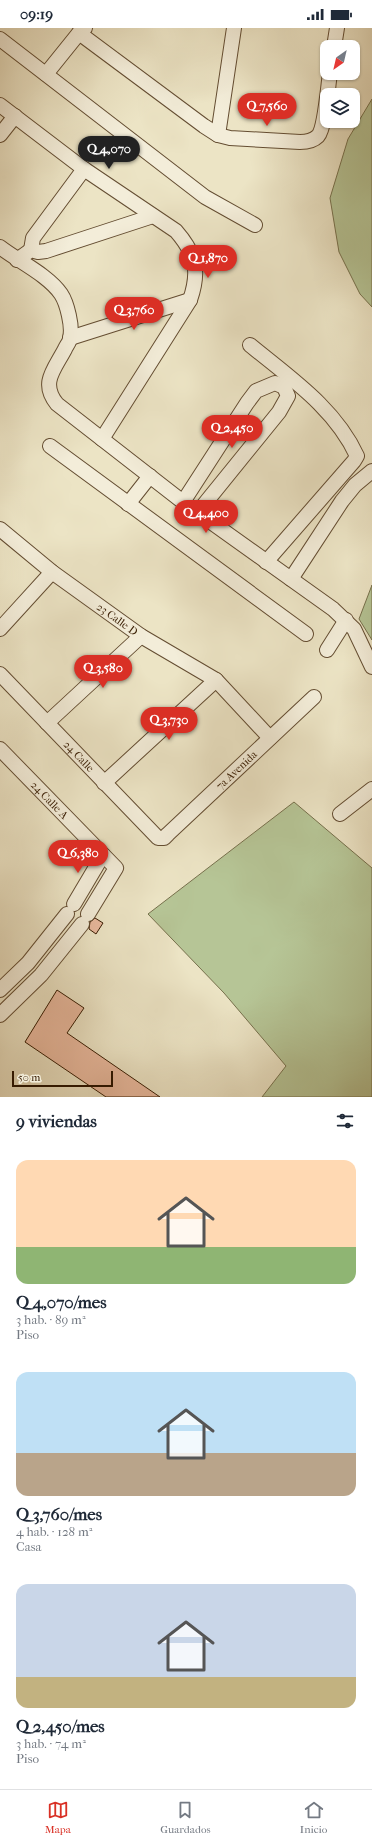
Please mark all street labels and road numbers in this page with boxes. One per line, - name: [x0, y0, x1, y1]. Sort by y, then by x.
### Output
- street label: 23 Calle D: [94, 600, 140, 638]
- street label: 24 Calle: [61, 738, 97, 775]
- street label: 7a Avenida: [214, 747, 260, 793]
- street label: 24 Calle A: [28, 778, 71, 823]

